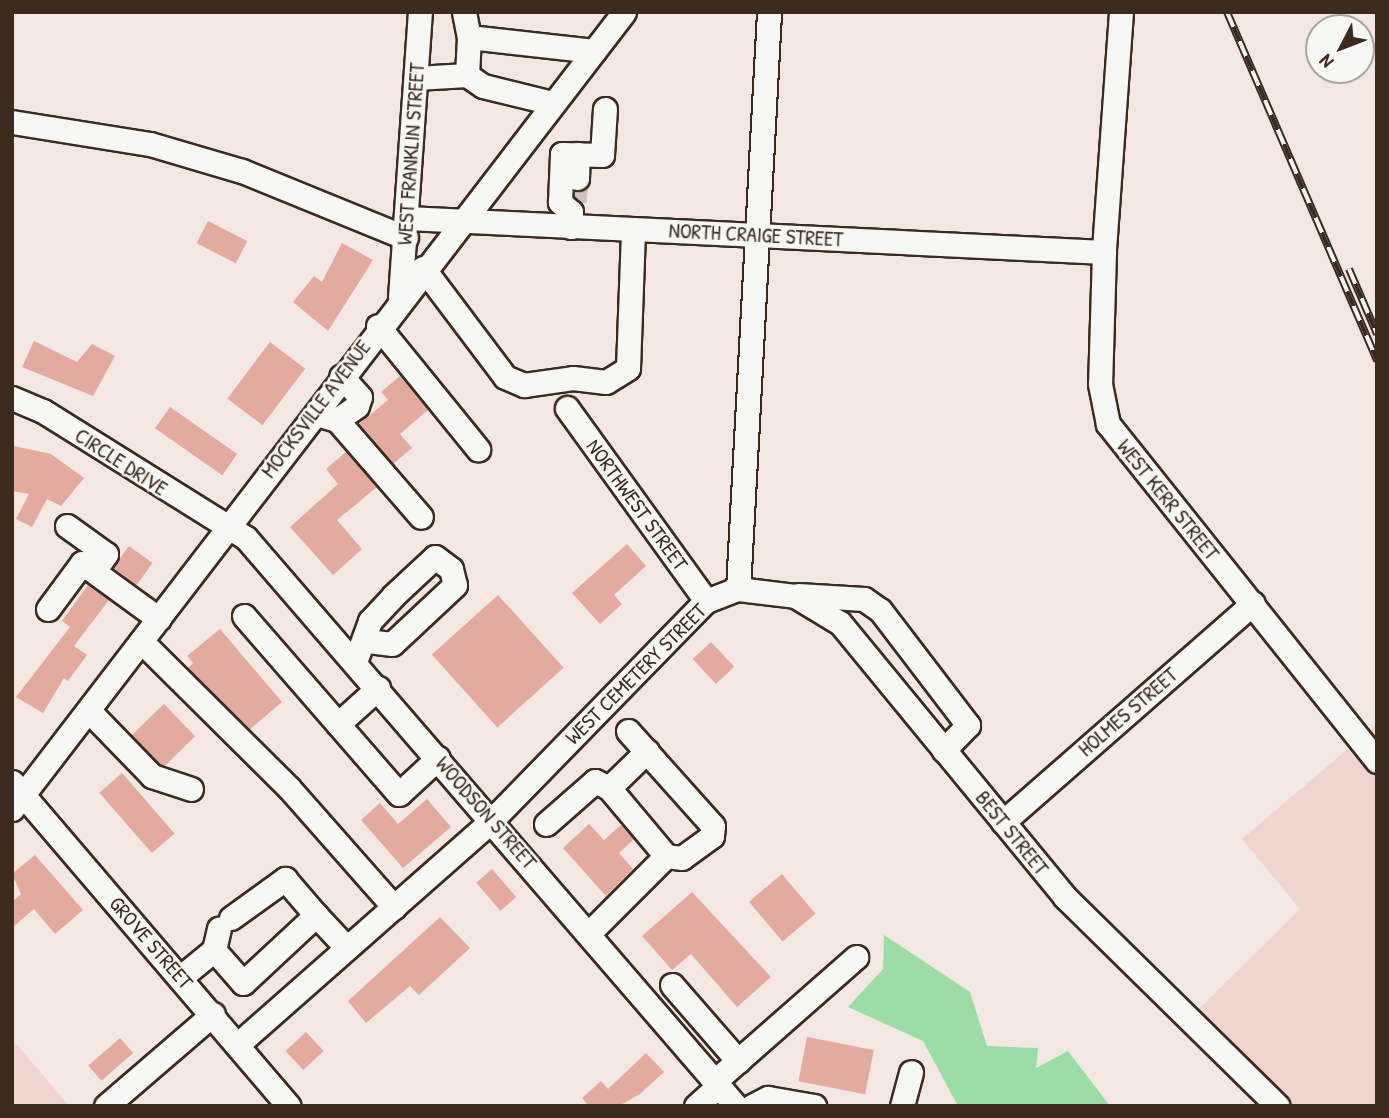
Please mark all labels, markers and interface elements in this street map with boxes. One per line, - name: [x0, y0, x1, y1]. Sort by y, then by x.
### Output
- north arrow: [1305, 14, 1375, 84]
- text: N: [1313, 49, 1339, 74]
- street label: WEST FRANKLIN STREET: [392, 62, 430, 246]
- street label: NORTH CRAIGE STREET: [668, 218, 844, 252]
- street label: MOCKSVILLE AVENUE: [256, 335, 376, 483]
- street label: CIRCLE DRIVE: [70, 423, 172, 501]
- street label: NORTHWEST STREET: [581, 435, 693, 575]
- street label: WEST KERR STREET: [1112, 435, 1224, 565]
- street label: WEST CEMETERY STREET: [560, 598, 712, 750]
- street label: HOLMES STREET: [1073, 662, 1183, 762]
- street label: WOODSON STREET: [430, 752, 542, 874]
- street label: BEST STREET: [970, 786, 1054, 880]
- street label: GROVE STREET: [104, 891, 198, 995]

